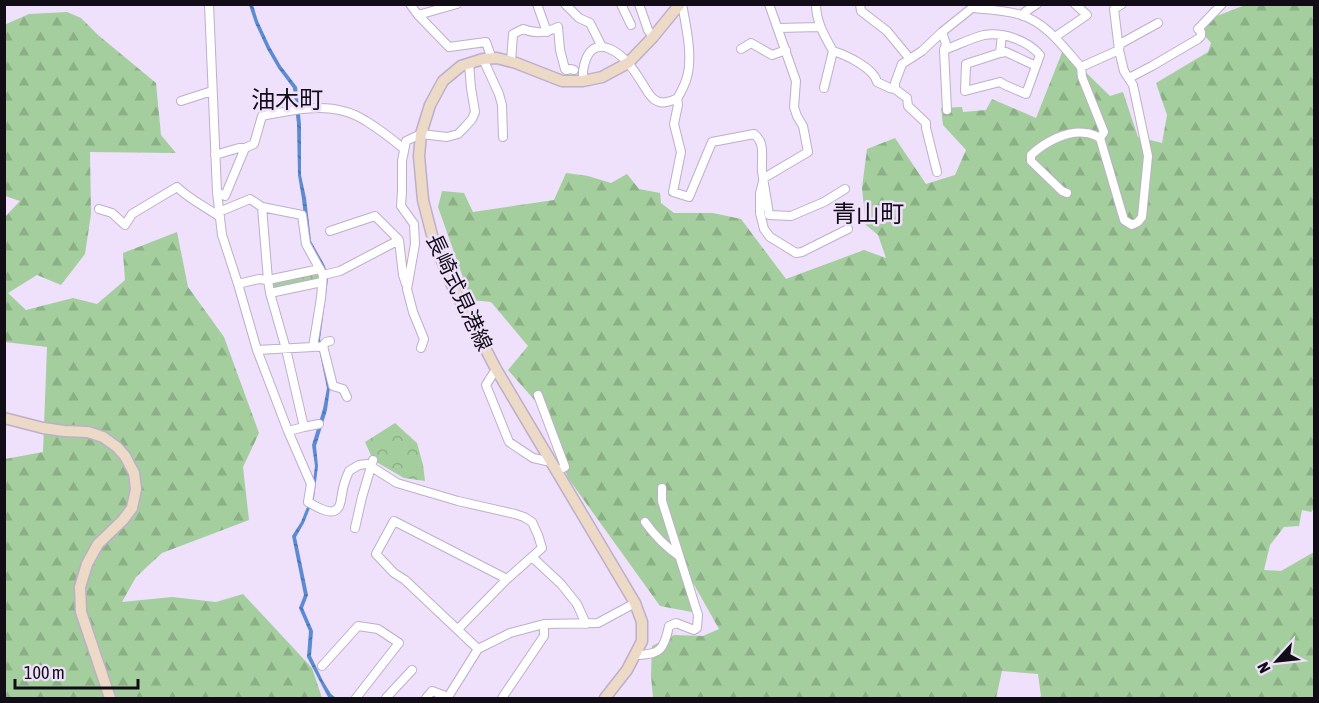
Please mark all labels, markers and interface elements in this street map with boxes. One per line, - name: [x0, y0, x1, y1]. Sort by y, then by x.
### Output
- district label: 油木町: [251, 86, 323, 113]
- district label: 青山町: [832, 200, 904, 227]
- street label: 長崎式見港線: [422, 230, 498, 354]
- north arrow: [1247, 631, 1307, 691]
- scale bar: [15, 652, 138, 690]
- text: N: [1253, 660, 1274, 676]
- text: 100 m: [24, 662, 65, 683]

